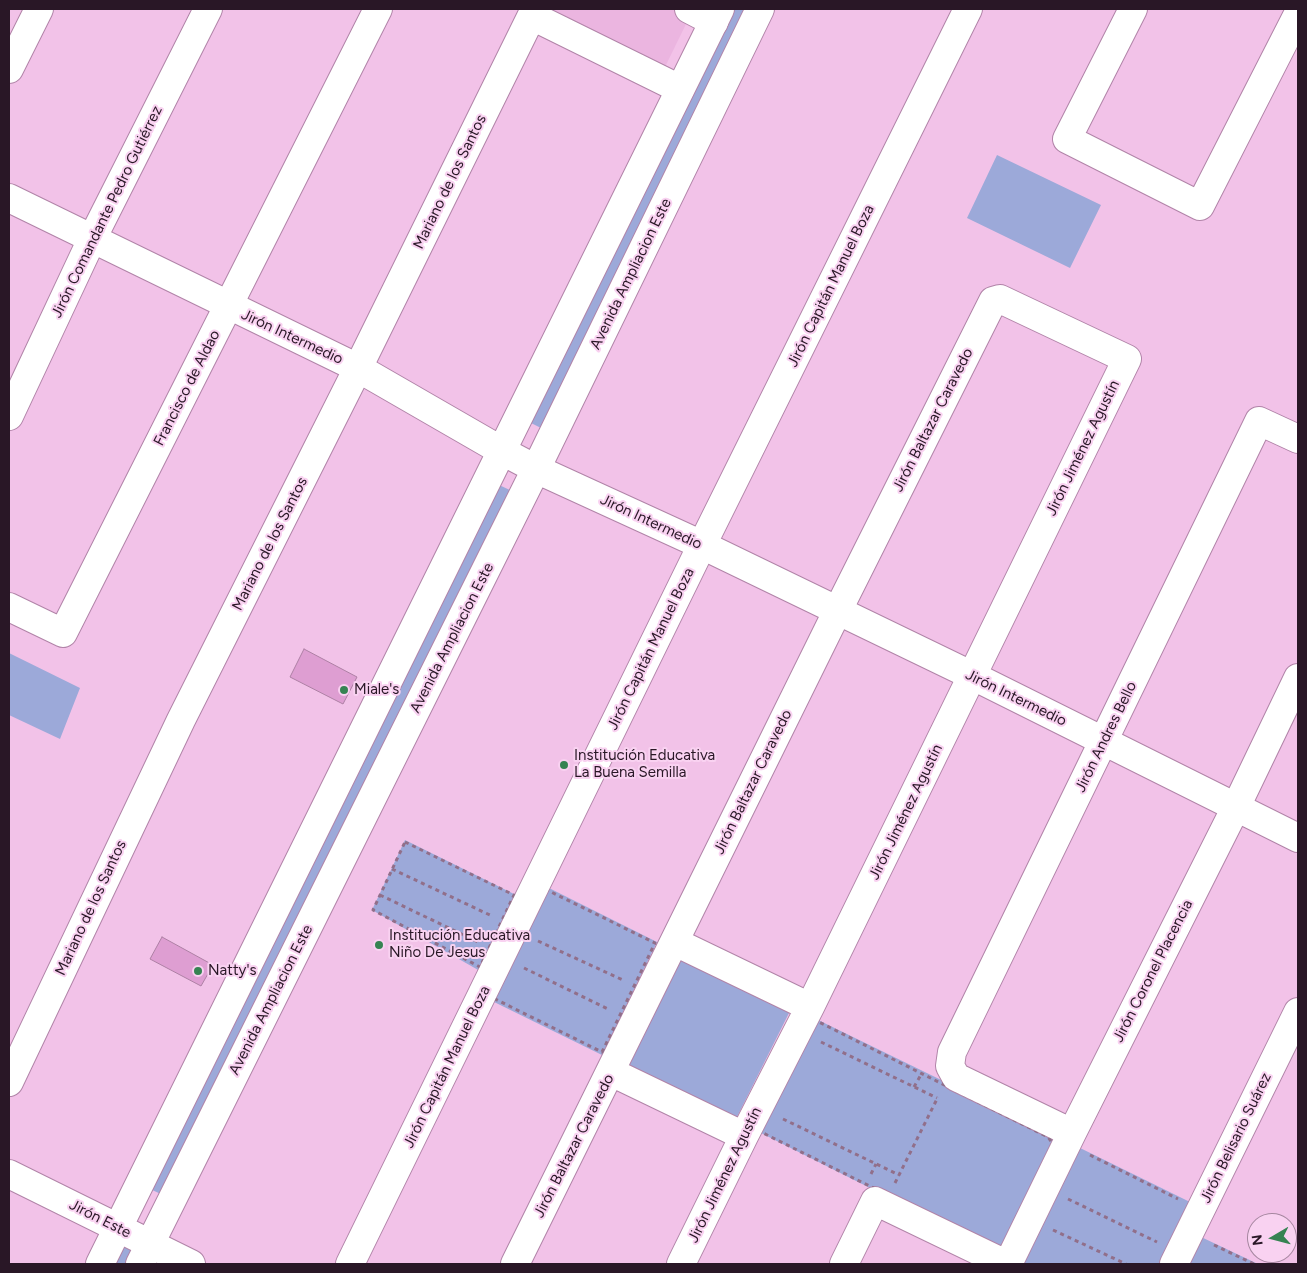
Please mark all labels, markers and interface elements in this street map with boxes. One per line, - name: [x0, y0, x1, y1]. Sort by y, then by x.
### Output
- street label: Jirón Comandante Pedro Gutiérrez: [48, 103, 166, 321]
- street label: Mariano de los Santos: [410, 112, 490, 252]
- street label: Avenida Ampliacion Este: [587, 195, 675, 353]
- street label: Jirón Capitán Manuel Boza: [784, 202, 878, 370]
- street label: Jirón Intermedio: [238, 306, 346, 368]
- street label: Francisco de Aldao: [150, 327, 224, 449]
- street label: Jirón Baltazar Caravedo: [889, 345, 977, 495]
- street label: Jirón Jiménez Agustín: [1042, 377, 1124, 519]
- street label: Mariano de los Santos: [229, 474, 311, 614]
- street label: Jirón Intermedio: [597, 491, 705, 553]
- street label: Avenida Ampliacion Este: [406, 560, 498, 716]
- street label: Jirón Capitán Manuel Boza: [604, 565, 698, 733]
- street label: Jirón Intermedio: [962, 666, 1070, 730]
- street label: Jirón Andres Bello: [1071, 679, 1141, 795]
- place label: Miale's: [354, 681, 399, 699]
- marker: Miale's: [338, 684, 350, 696]
- street label: Jirón Baltazar Caravedo: [710, 707, 796, 857]
- street label: Jirón Jiménez Agustín: [865, 741, 947, 883]
- place label: Institución Educativa La Buena Semilla: [574, 747, 715, 782]
- marker: Institución Educativa La Buena Semilla: [558, 759, 570, 771]
- street label: Mariano de los Santos: [52, 837, 130, 979]
- street label: Jirón Coronel Placencia: [1109, 897, 1197, 1045]
- street label: Avenida Ampliacion Este: [225, 922, 317, 1078]
- place label: Institución Educativa Niño De Jesus: [389, 927, 530, 962]
- marker: Institución Educativa Niño De Jesus: [373, 939, 385, 951]
- place label: Natty's: [208, 962, 256, 980]
- marker: Natty's: [192, 965, 204, 977]
- street label: Jirón Capitán Manuel Boza: [400, 983, 494, 1151]
- street label: Jirón Belisario Suárez: [1197, 1070, 1275, 1206]
- street label: Jirón Baltazar Caravedo: [530, 1071, 618, 1221]
- street label: Jirón Jiménez Agustín: [684, 1104, 766, 1246]
- street label: Jirón Este: [66, 1196, 134, 1242]
- north arrow: [1247, 1213, 1297, 1263]
- text: N: [1248, 1233, 1267, 1247]

